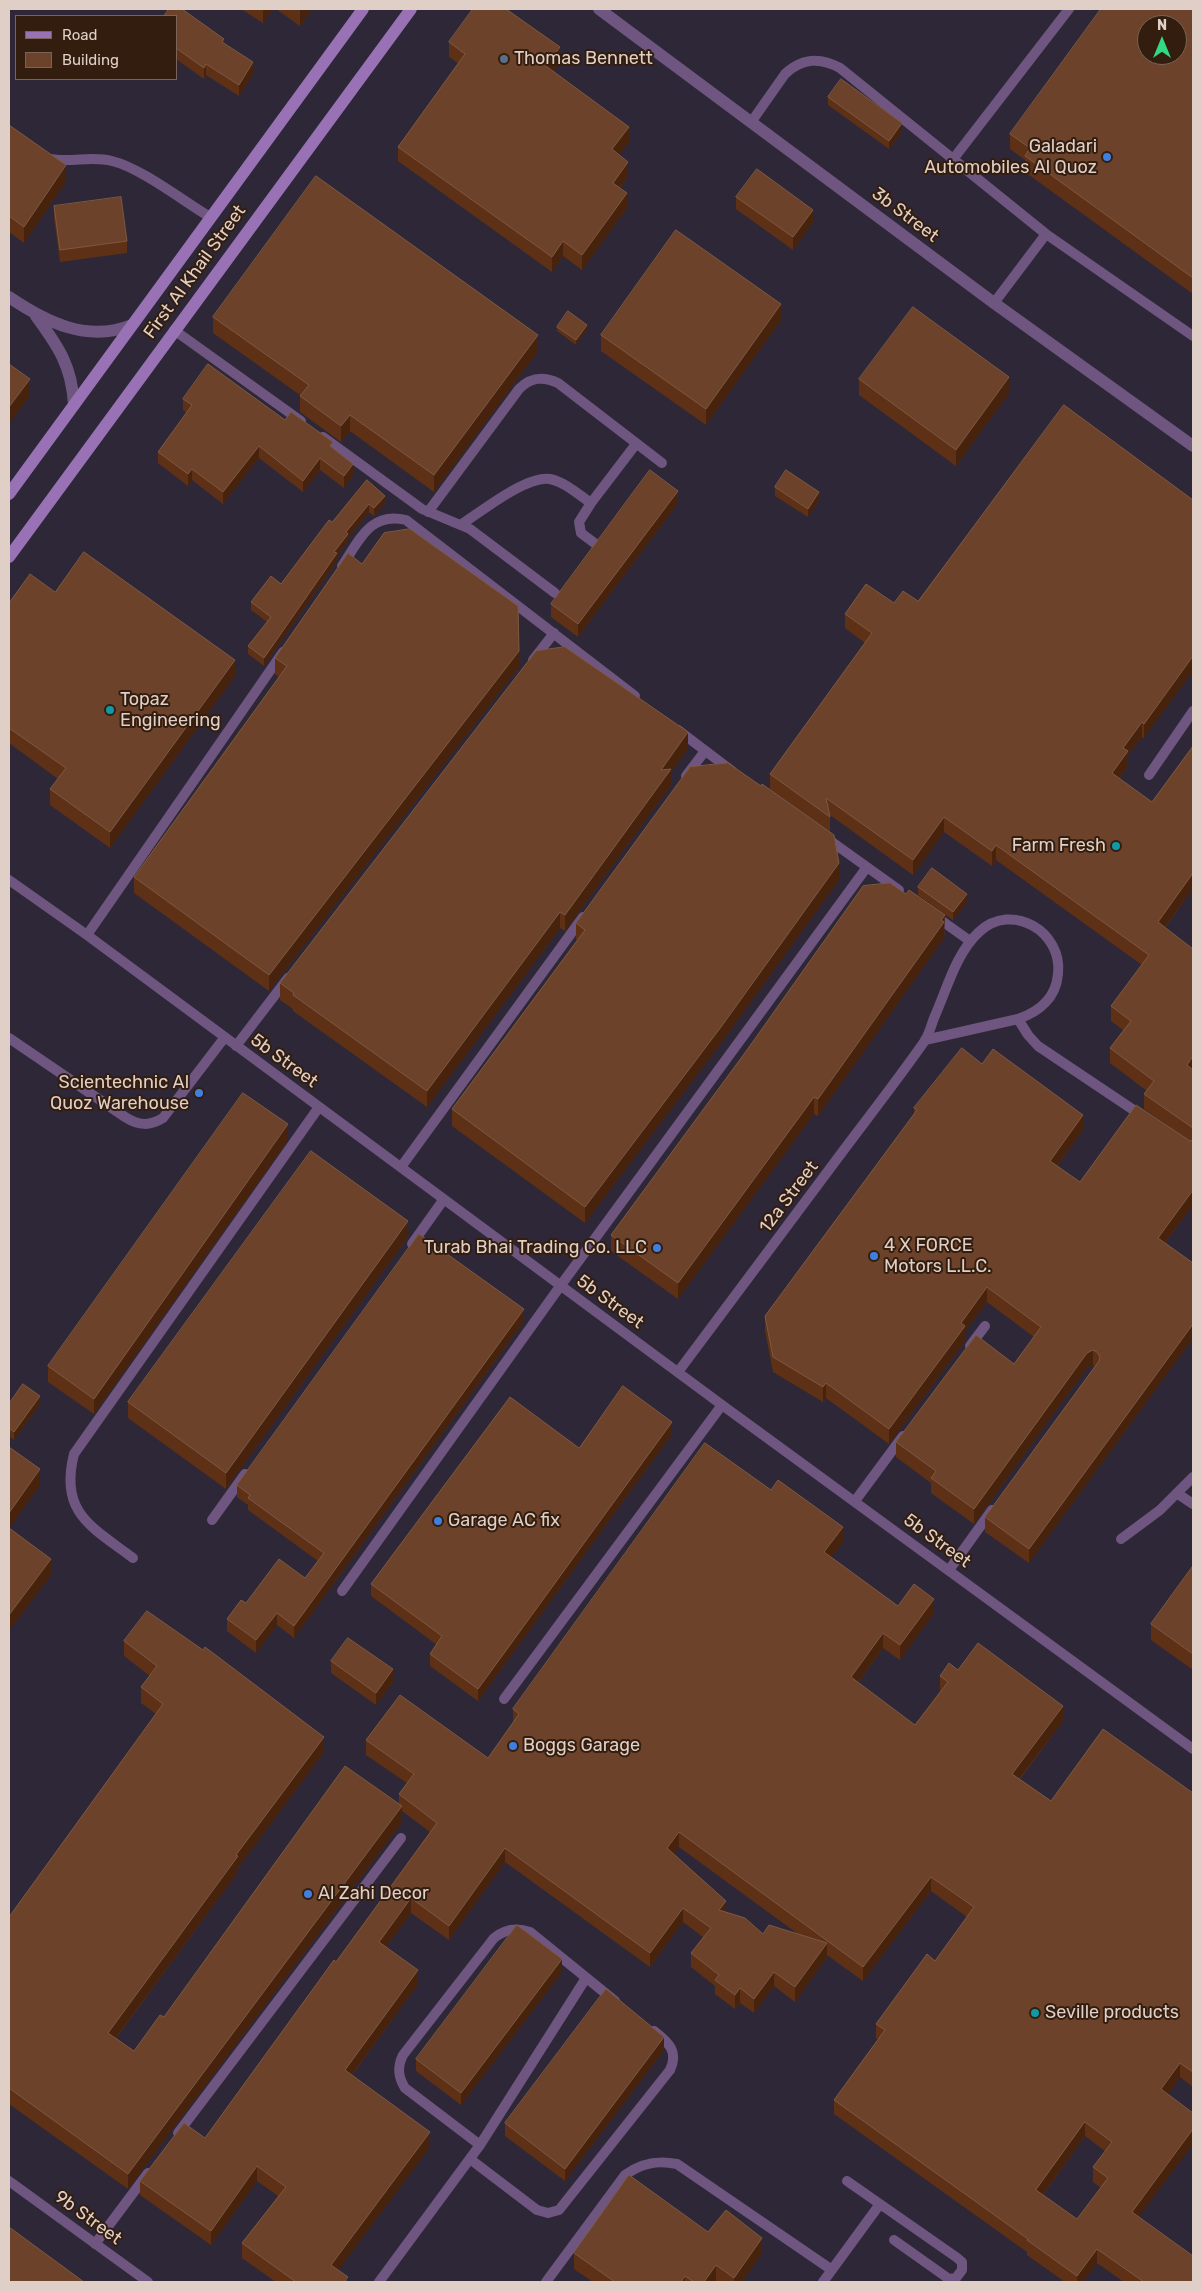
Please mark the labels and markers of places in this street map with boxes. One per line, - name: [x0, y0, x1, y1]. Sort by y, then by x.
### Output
- place label: Thomas Bennett: [514, 48, 653, 70]
- marker: Thomas Bennett: [498, 53, 510, 65]
- place label: Galadari Automobiles Al Quoz: [924, 136, 1097, 178]
- marker: Galadari Automobiles Al Quoz: [1101, 151, 1113, 163]
- place label: Topaz Engineering: [120, 689, 221, 732]
- marker: Topaz Engineering: [104, 704, 116, 716]
- place label: Farm Fresh: [1012, 835, 1106, 857]
- marker: Farm Fresh: [1110, 840, 1122, 852]
- place label: Scientechnic Al Quoz Warehouse: [50, 1072, 189, 1114]
- marker: Scientechnic Al Quoz Warehouse: [193, 1087, 205, 1099]
- place label: 4 X FORCE Motors L.L.C.: [884, 1235, 992, 1278]
- place label: Turab Bhai Trading Co. LLC: [424, 1237, 647, 1259]
- marker: Turab Bhai Trading Co. LLC: [651, 1242, 663, 1254]
- marker: 4 X FORCE Motors L.L.C.: [868, 1250, 880, 1262]
- place label: Garage AC fix: [448, 1510, 560, 1532]
- marker: Garage AC fix: [432, 1515, 444, 1527]
- place label: Boggs Garage: [523, 1735, 640, 1757]
- marker: Boggs Garage: [507, 1740, 519, 1752]
- place label: Al Zahi Decor: [318, 1883, 429, 1905]
- marker: Al Zahi Decor: [302, 1888, 314, 1900]
- place label: Seville products: [1045, 2002, 1179, 2024]
- marker: Seville products: [1029, 2007, 1041, 2019]

